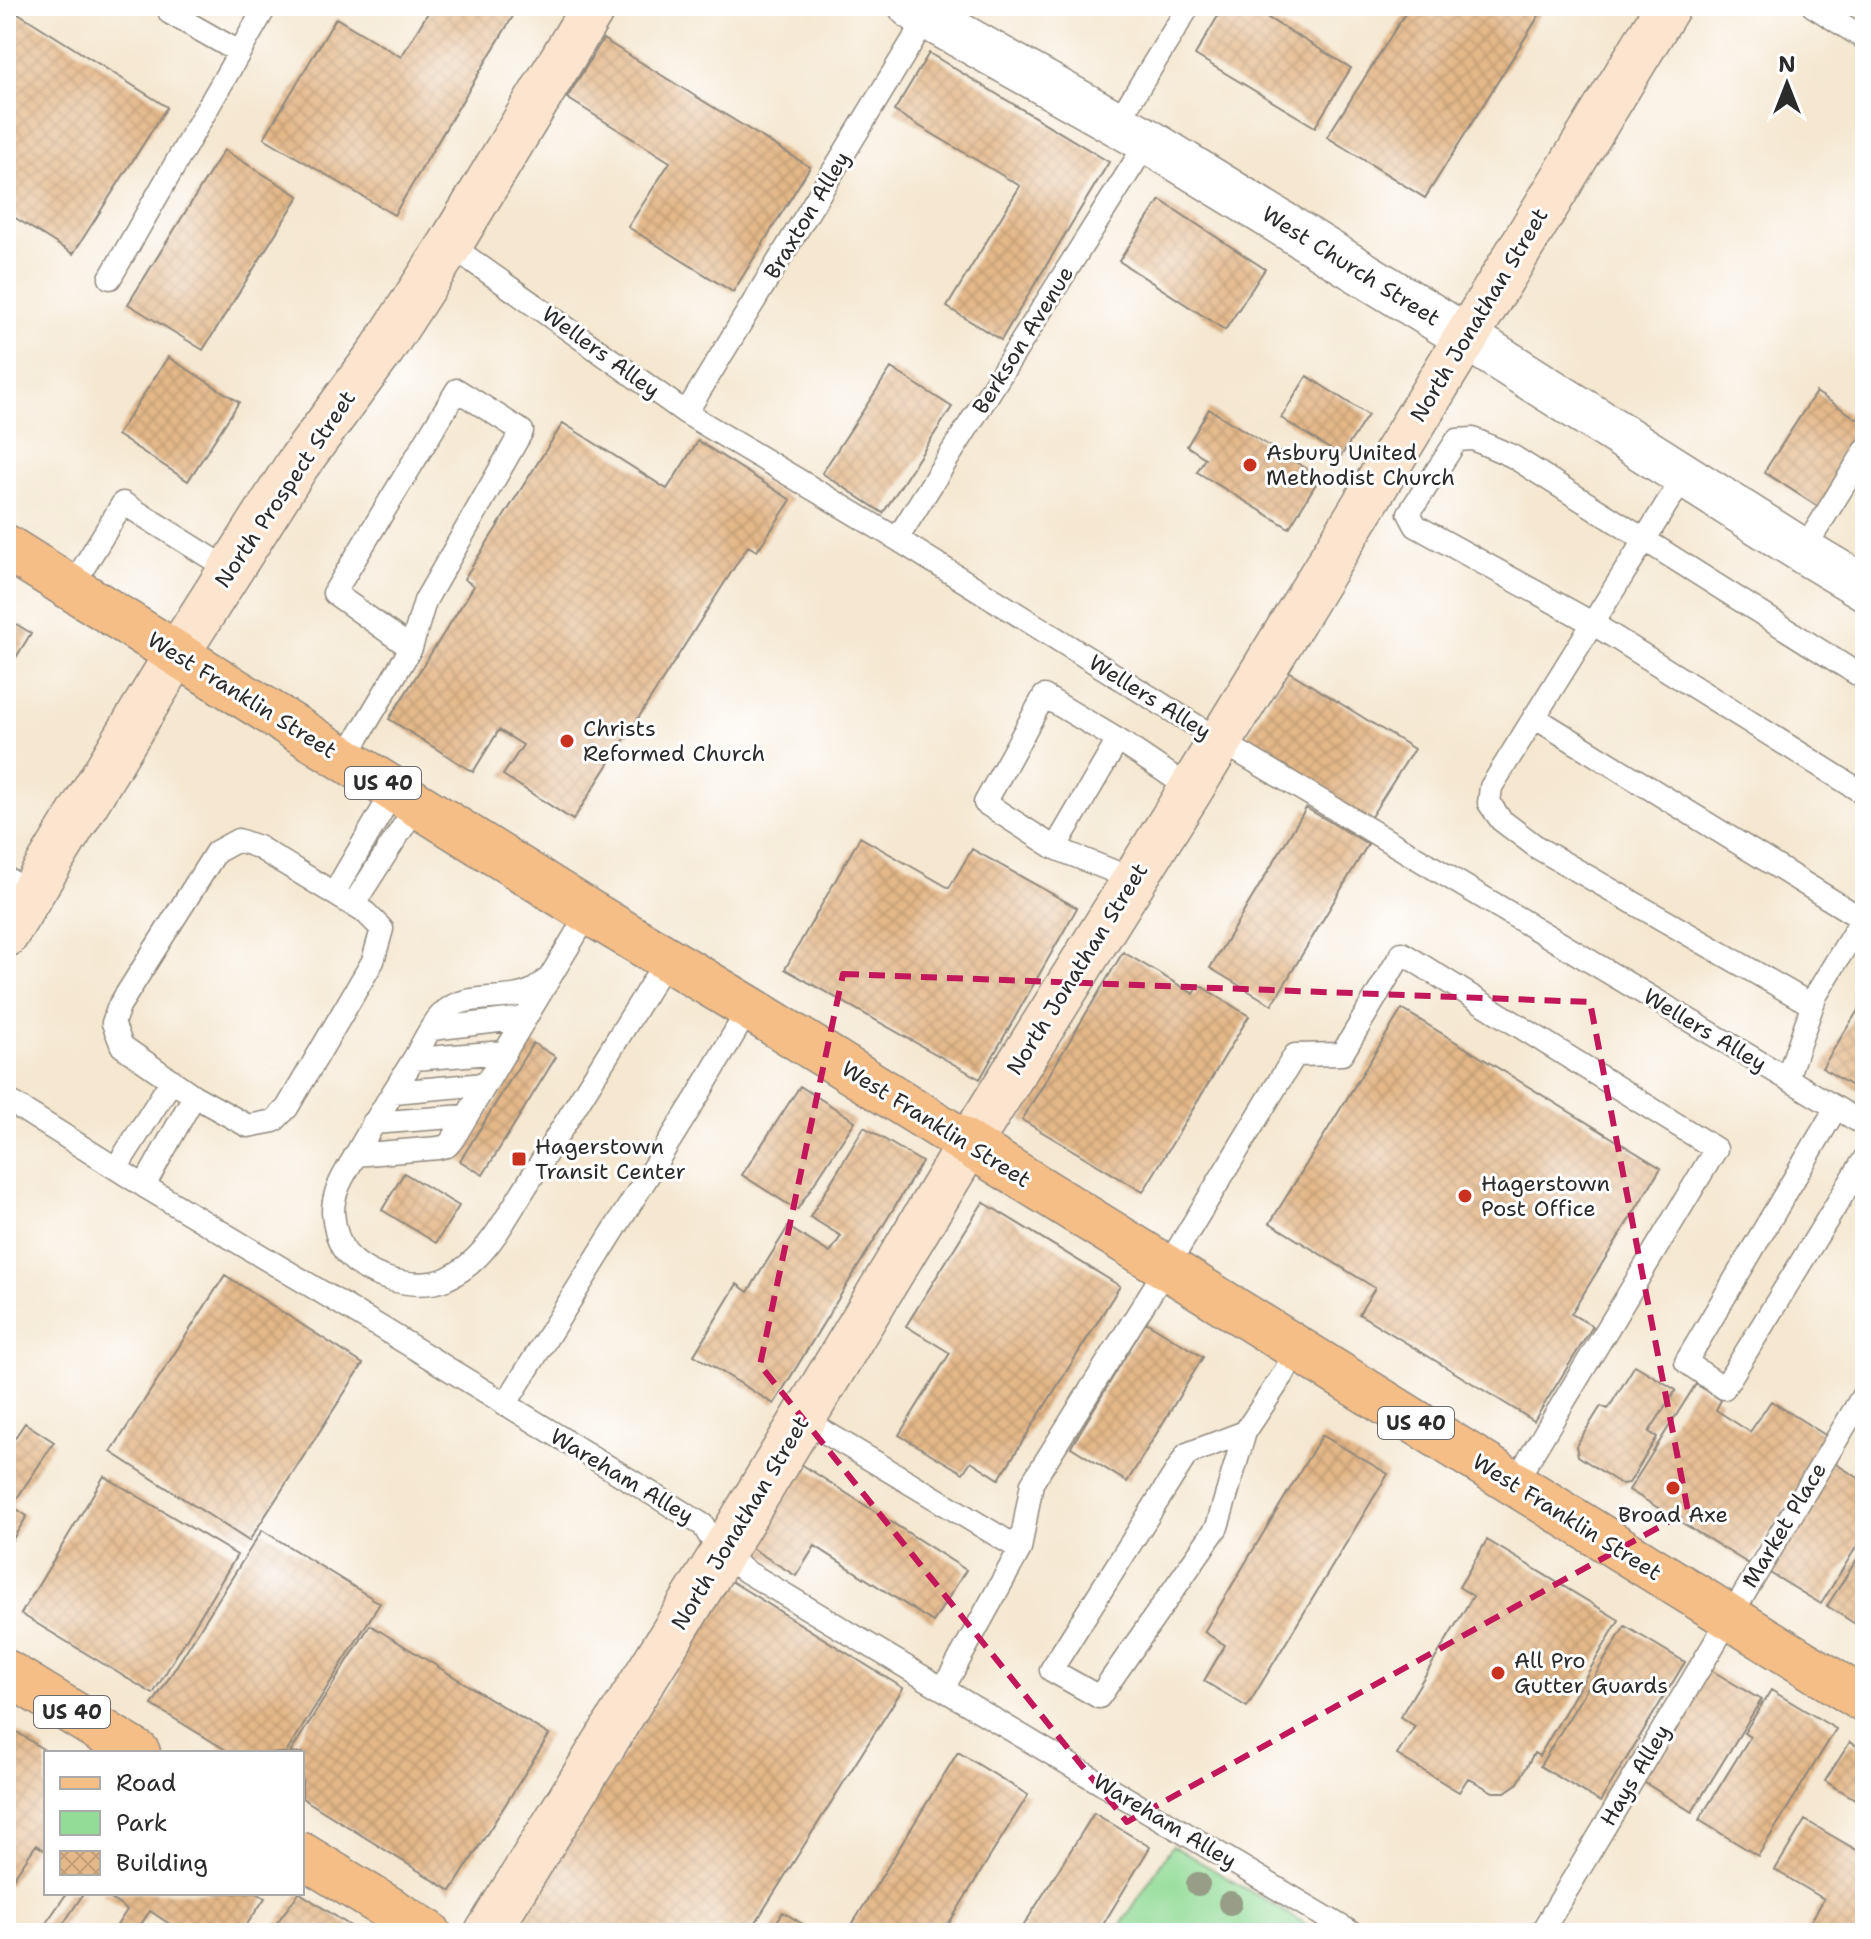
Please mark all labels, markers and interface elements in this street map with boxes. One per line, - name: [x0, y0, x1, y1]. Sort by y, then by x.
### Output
- north arrow: [1747, 44, 1827, 124]
- text: N: [1778, 50, 1796, 79]
- street label: Braxton Alley: [757, 146, 857, 284]
- street label: West Church Street: [1256, 199, 1446, 333]
- street label: North Jonathan Street: [1403, 203, 1555, 427]
- street label: Berkson Avenue: [966, 261, 1080, 419]
- street label: Wellers Alley: [536, 299, 666, 405]
- street label: North Prospect Street: [208, 385, 362, 593]
- place label: Asbury United Methodist Church: [1266, 438, 1455, 492]
- marker: Asbury United Methodist Church: [1241, 456, 1259, 474]
- street label: West Franklin Street: [142, 625, 342, 765]
- street label: Wellers Alley: [1083, 648, 1217, 746]
- place label: Christs Reformed Church: [583, 714, 765, 768]
- marker: Christs Reformed Church: [558, 732, 576, 750]
- road number: US 40: [345, 767, 421, 799]
- street label: North Jonathan Street: [1000, 857, 1154, 1081]
- street label: Wellers Alley: [1638, 982, 1772, 1078]
- street label: West Franklin Street: [836, 1054, 1036, 1194]
- place label: Hagerstown Transit Center: [535, 1132, 686, 1186]
- marker: Hagerstown Transit Center: [510, 1150, 528, 1168]
- place label: Hagerstown Post Office: [1481, 1169, 1610, 1223]
- marker: Hagerstown Post Office: [1456, 1187, 1474, 1205]
- road number: US 40: [1378, 1407, 1454, 1439]
- street label: North Jonathan Street: [664, 1411, 816, 1635]
- street label: Wareham Alley: [545, 1422, 699, 1530]
- street label: West Franklin Street: [1467, 1447, 1667, 1587]
- street label: Market Place: [1735, 1457, 1833, 1593]
- marker: Broad Axe: [1664, 1479, 1682, 1497]
- place label: Broad Axe: [1618, 1500, 1728, 1529]
- place label: All Pro Gutter Guards: [1514, 1646, 1668, 1700]
- marker: All Pro Gutter Guards: [1489, 1664, 1507, 1682]
- road number: US 40: [34, 1696, 110, 1728]
- street label: Hays Alley: [1593, 1719, 1677, 1831]
- legend: [44, 1751, 304, 1895]
- text: Road: [116, 1767, 176, 1799]
- street label: Wareham Alley: [1088, 1767, 1242, 1875]
- text: Park: [116, 1807, 168, 1839]
- text: Building: [116, 1847, 208, 1879]

